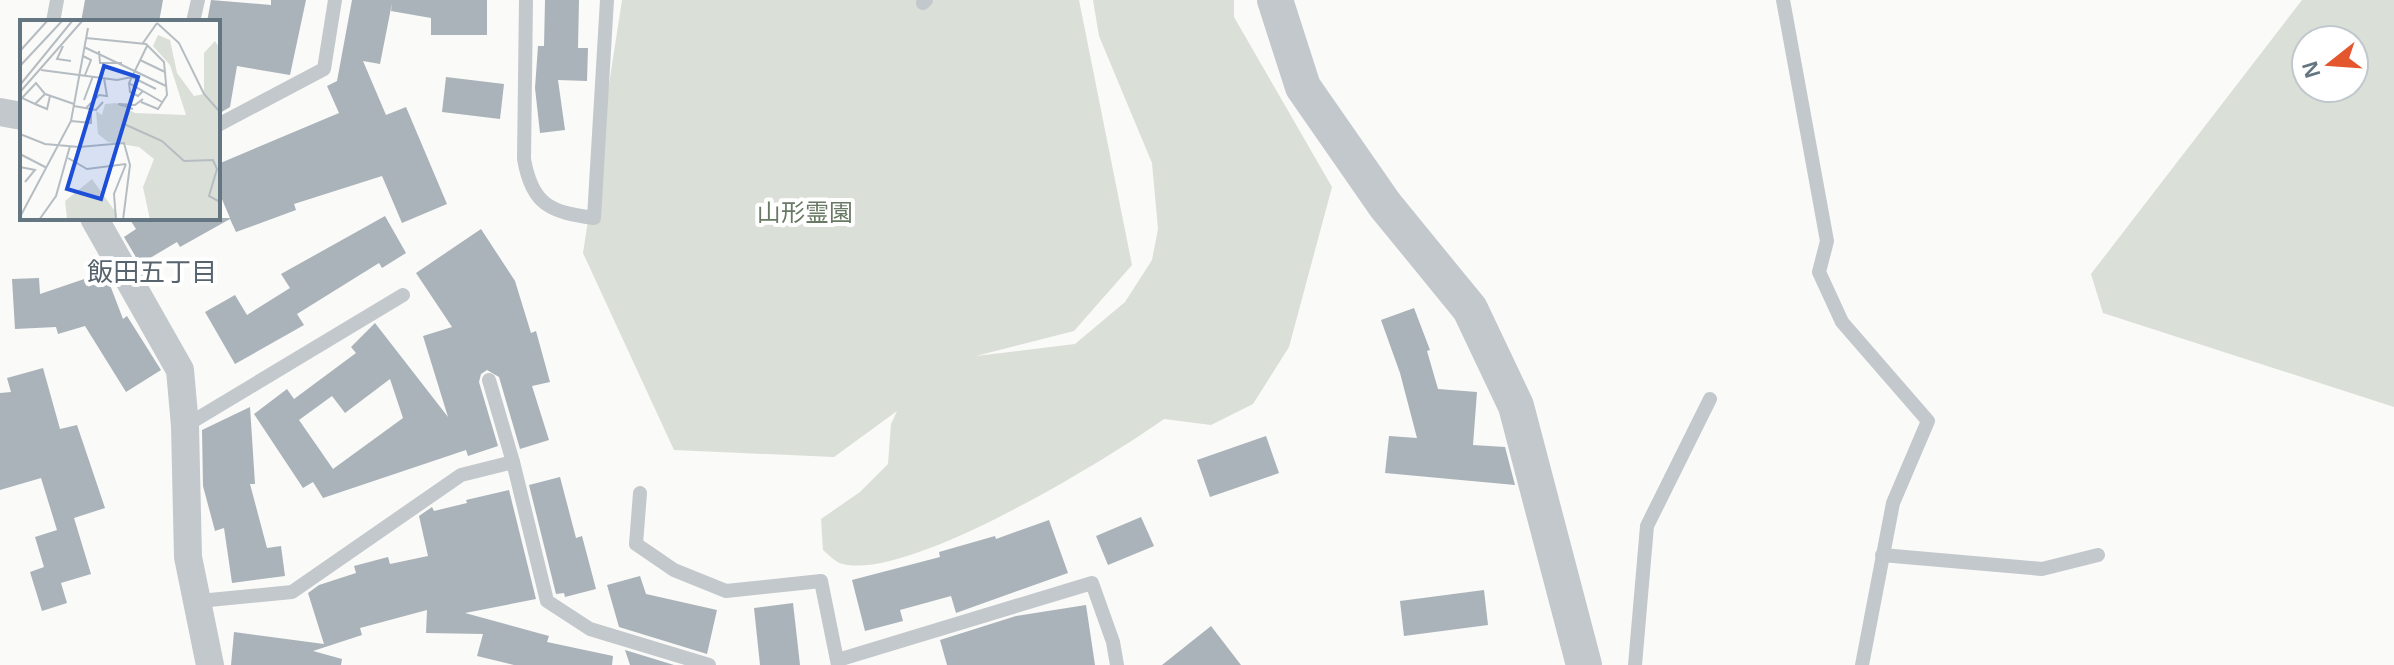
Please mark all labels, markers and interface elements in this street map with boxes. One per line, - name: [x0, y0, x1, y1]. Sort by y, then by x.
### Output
- inset map: [20, 20, 220, 220]
- north arrow: [2290, 24, 2370, 104]
- text: N: [2297, 58, 2326, 81]
- park label: 山形霊園: [757, 199, 853, 226]
- district label: 飯田五丁目: [87, 257, 217, 287]

